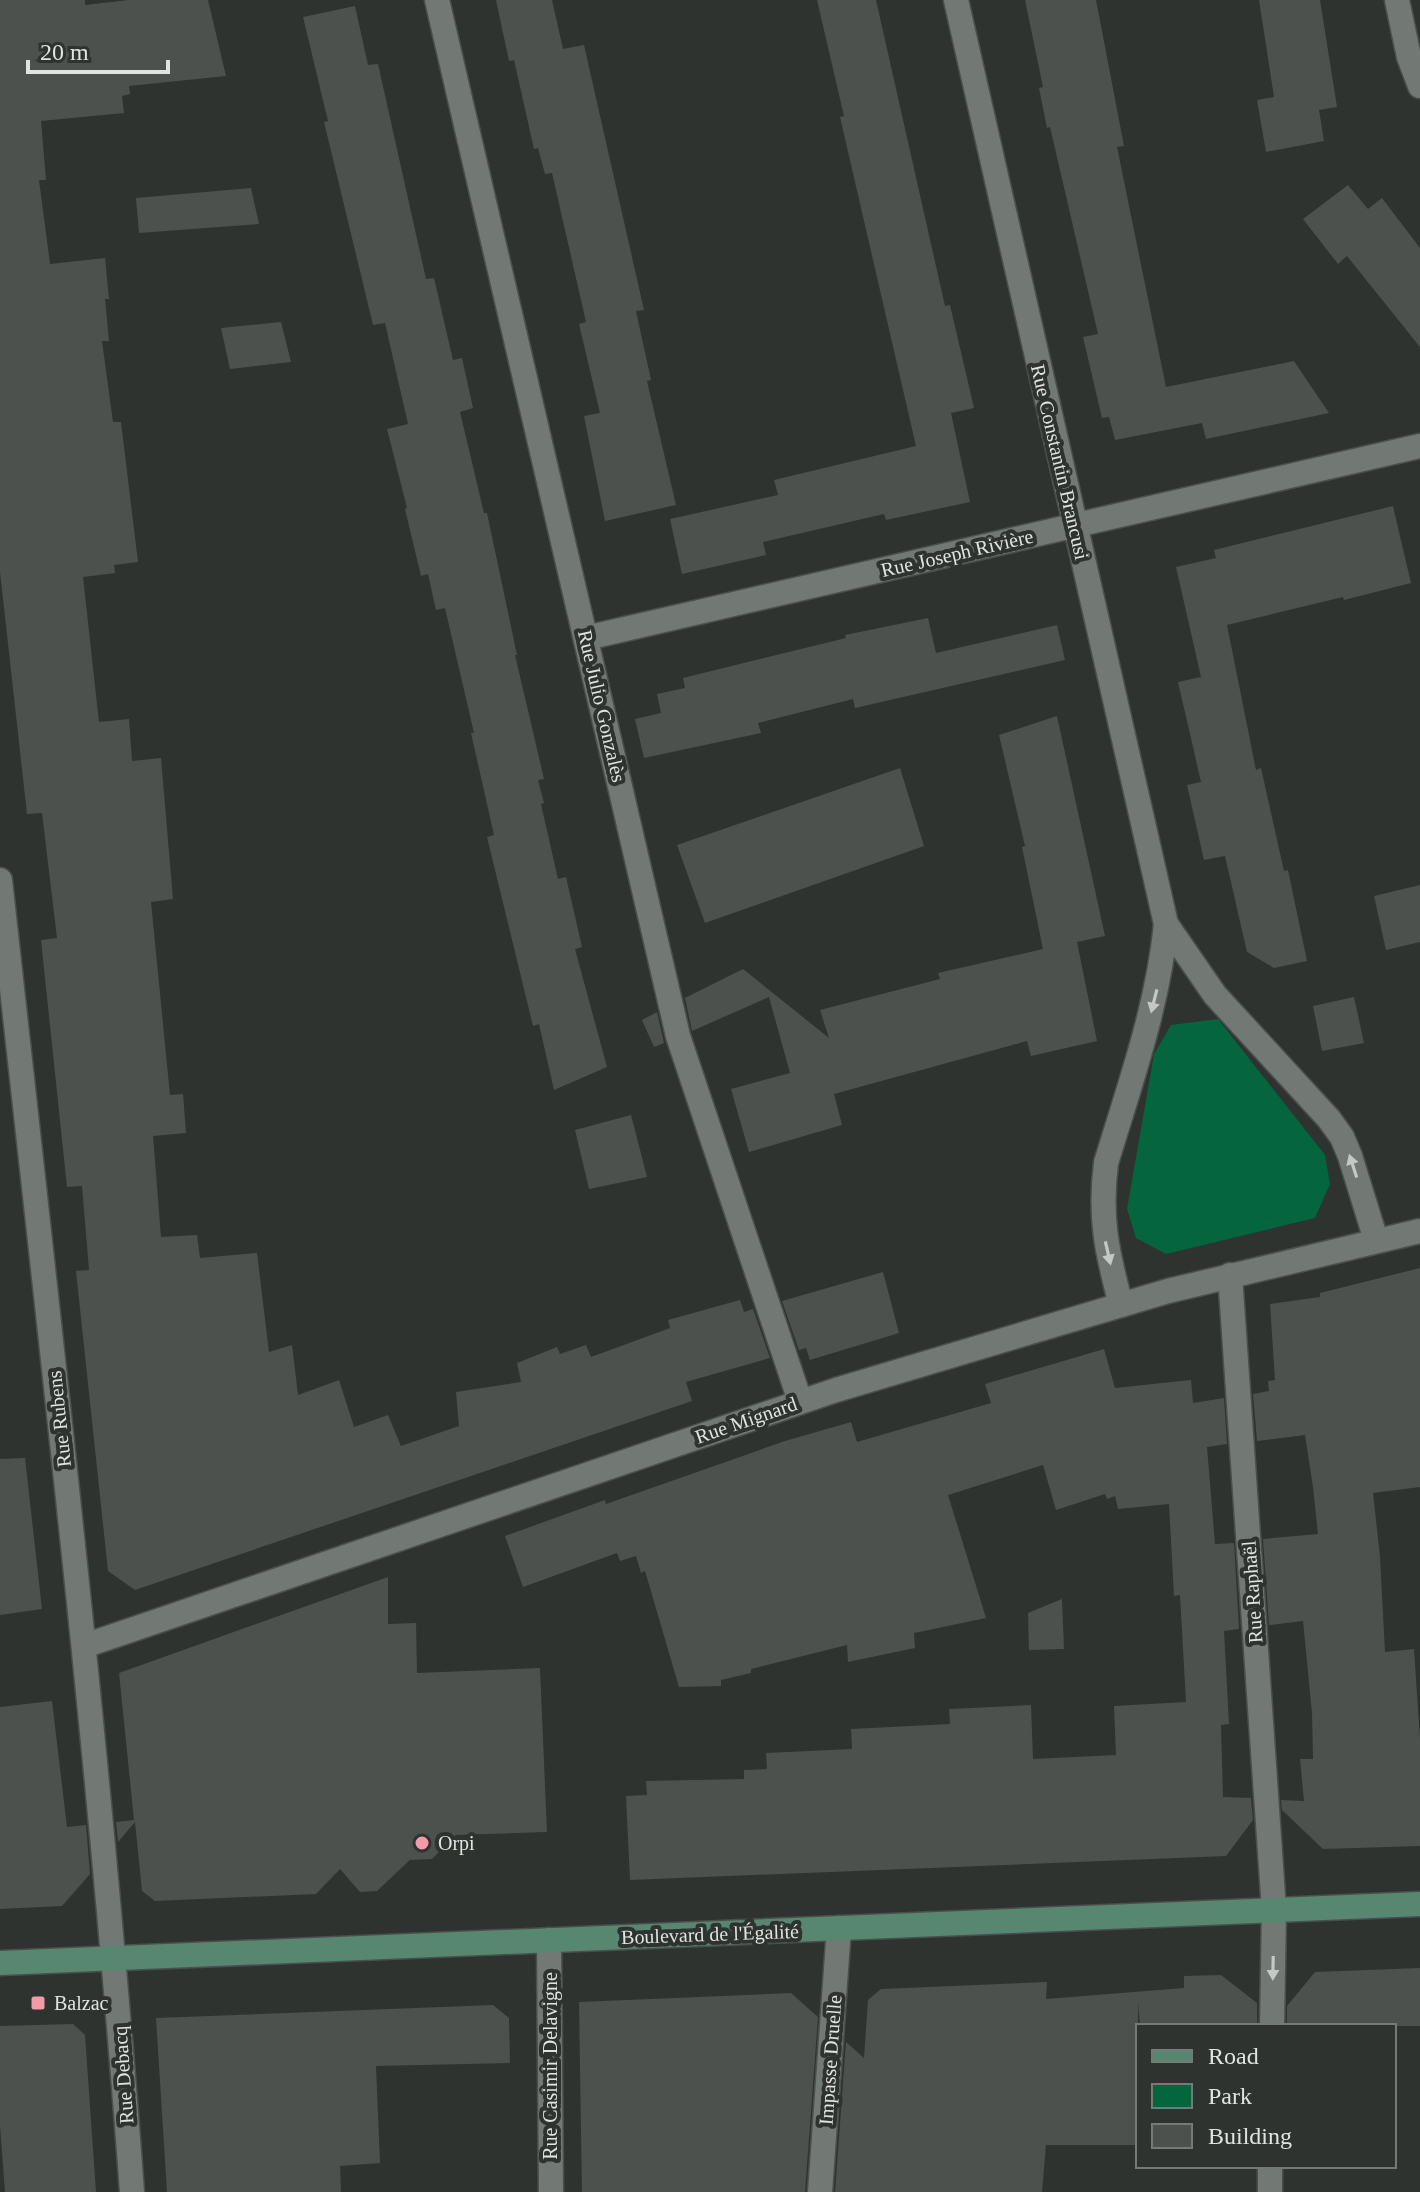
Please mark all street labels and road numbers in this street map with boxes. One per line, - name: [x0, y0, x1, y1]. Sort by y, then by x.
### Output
- street label: Rue Constantin Brancusi: [1027, 362, 1093, 562]
- street label: Rue Joseph Rivière: [879, 525, 1036, 582]
- street label: Rue Julio Gonzalès: [574, 628, 630, 784]
- street label: Rue Rubens: [43, 1369, 75, 1468]
- street label: Rue Mignard: [692, 1392, 800, 1449]
- street label: Rue Raphaël: [1237, 1539, 1268, 1644]
- street label: Boulevard de l'Égalité: [621, 1920, 799, 1949]
- street label: Rue Casimir Delavigne: [539, 1972, 562, 2160]
- street label: Impasse Druelle: [814, 1994, 847, 2126]
- street label: Rue Debacq: [109, 2025, 138, 2125]

